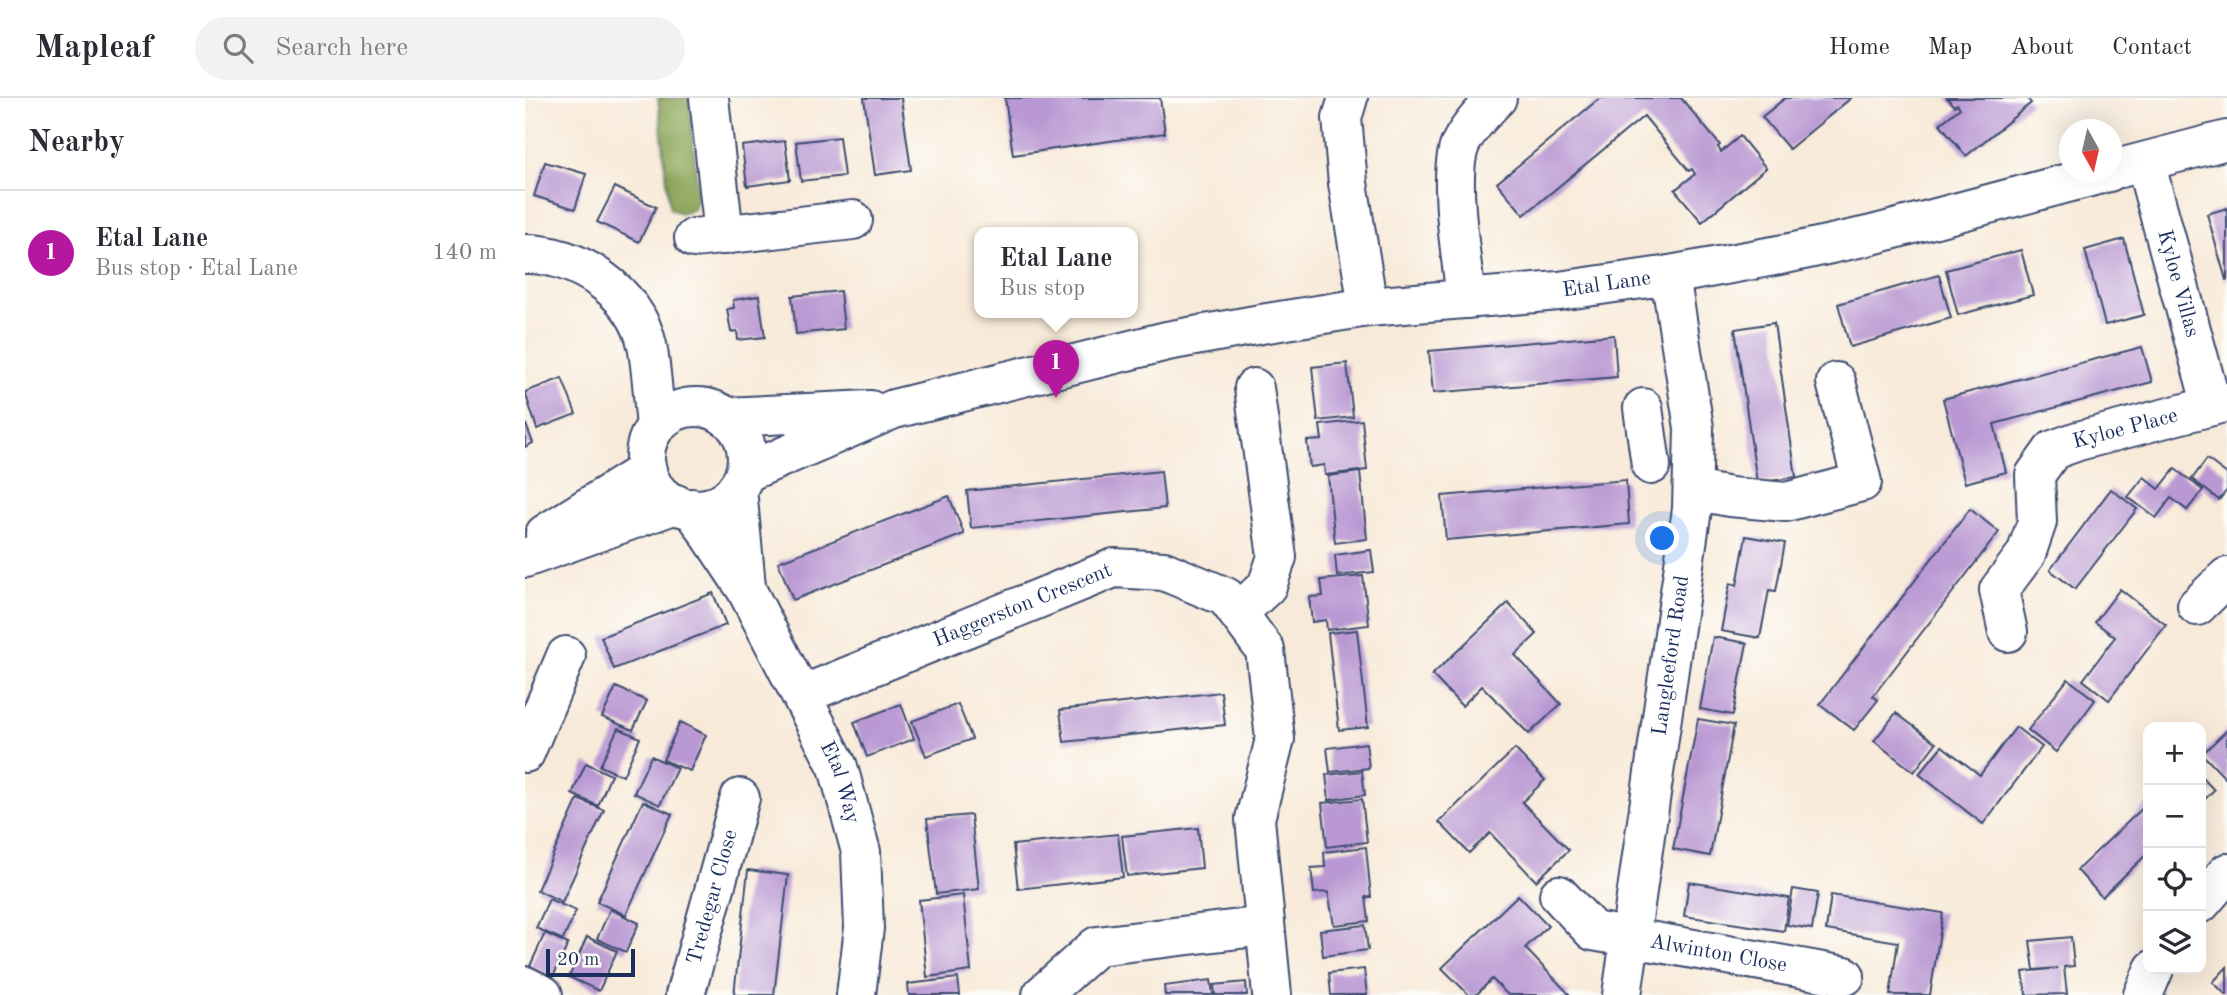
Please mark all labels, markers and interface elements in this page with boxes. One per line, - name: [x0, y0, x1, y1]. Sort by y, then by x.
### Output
- search box: [195, 17, 685, 80]
- icon: search: [219, 29, 257, 67]
- text: Mapleaf: [35, 32, 153, 65]
- text: Search here: [275, 35, 408, 61]
- text: Home: [1829, 36, 1890, 60]
- text: Map: [1928, 36, 1972, 60]
- text: About: [2010, 36, 2074, 60]
- text: Contact: [2112, 36, 2192, 60]
- north arrow: [2059, 119, 2122, 182]
- text: Nearby: [28, 128, 125, 158]
- text: Etal Lane: [95, 226, 208, 252]
- popup: [974, 227, 1138, 318]
- street label: Kyloe Villas: [2154, 227, 2203, 340]
- text: 1: [44, 241, 58, 264]
- text: 140 m: [432, 241, 497, 264]
- text: Etal Lane: [999, 246, 1113, 272]
- text: Bus stop · Etal Lane: [95, 257, 298, 280]
- street label: Etal Lane: [1561, 267, 1652, 301]
- text: Bus stop: [999, 277, 1085, 300]
- pin: 1: [1033, 340, 1079, 398]
- street label: Kyloe Place: [2070, 405, 2180, 452]
- your location: [1645, 521, 1679, 555]
- street label: Haggerston Crescent: [930, 560, 1115, 651]
- street label: Langleeford Road: [1649, 574, 1693, 737]
- map controls: [2143, 722, 2206, 974]
- button: +: [2143, 722, 2206, 785]
- street label: Etal Way: [816, 738, 863, 826]
- button: −: [2143, 785, 2206, 848]
- street label: Tredegar Close: [684, 827, 741, 967]
- button: locate: [2143, 848, 2206, 911]
- button: layers: [2143, 911, 2206, 974]
- street label: Alwinton Close: [1648, 931, 1789, 976]
- scale bar: [546, 946, 635, 978]
- text: 20 m: [557, 951, 599, 970]

